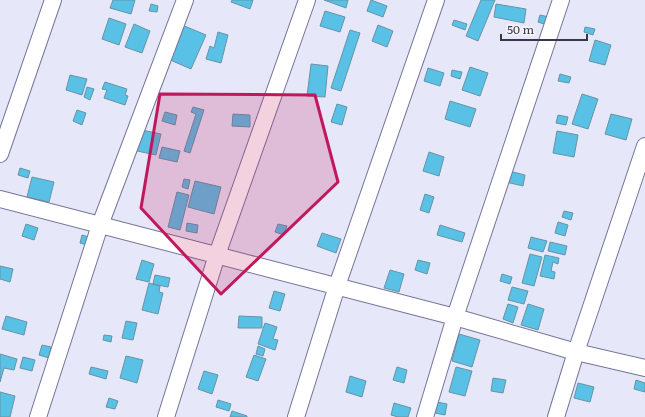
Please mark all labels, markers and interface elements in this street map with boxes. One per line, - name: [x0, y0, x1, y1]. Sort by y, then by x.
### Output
- scale bar: [501, 16, 587, 42]
- text: 50 m: [507, 20, 534, 38]

